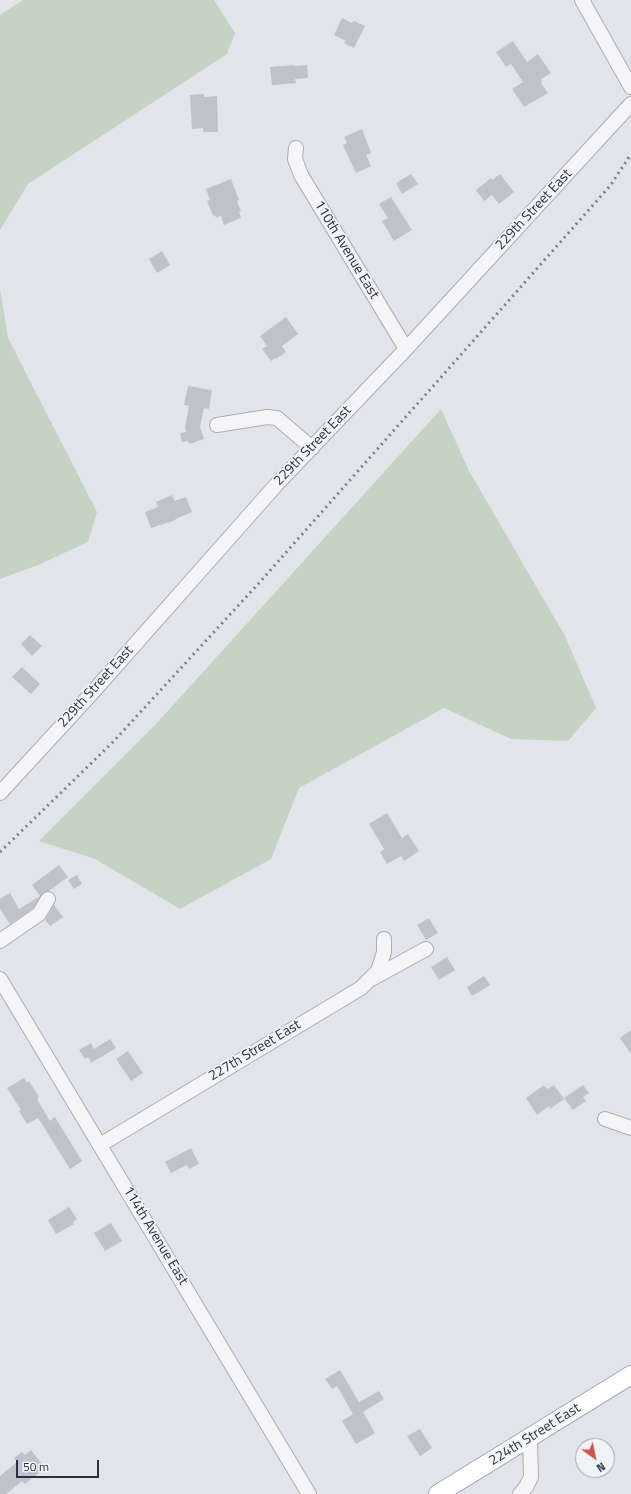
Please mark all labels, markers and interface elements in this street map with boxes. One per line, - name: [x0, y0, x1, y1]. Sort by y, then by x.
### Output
- street label: 229th Street East: [492, 166, 576, 254]
- street label: 110th Avenue East: [310, 198, 382, 302]
- street label: 229th Street East: [271, 403, 355, 489]
- street label: 229th Street East: [55, 643, 137, 731]
- street label: 227th Street East: [206, 1017, 304, 1085]
- street label: 114th Avenue East: [119, 1184, 191, 1288]
- street label: 224th Street East: [486, 1400, 584, 1470]
- north arrow: [575, 1438, 615, 1478]
- scale bar: [18, 1452, 101, 1478]
- text: 50 m: [23, 1457, 49, 1476]
- text: N: [593, 1458, 609, 1476]

